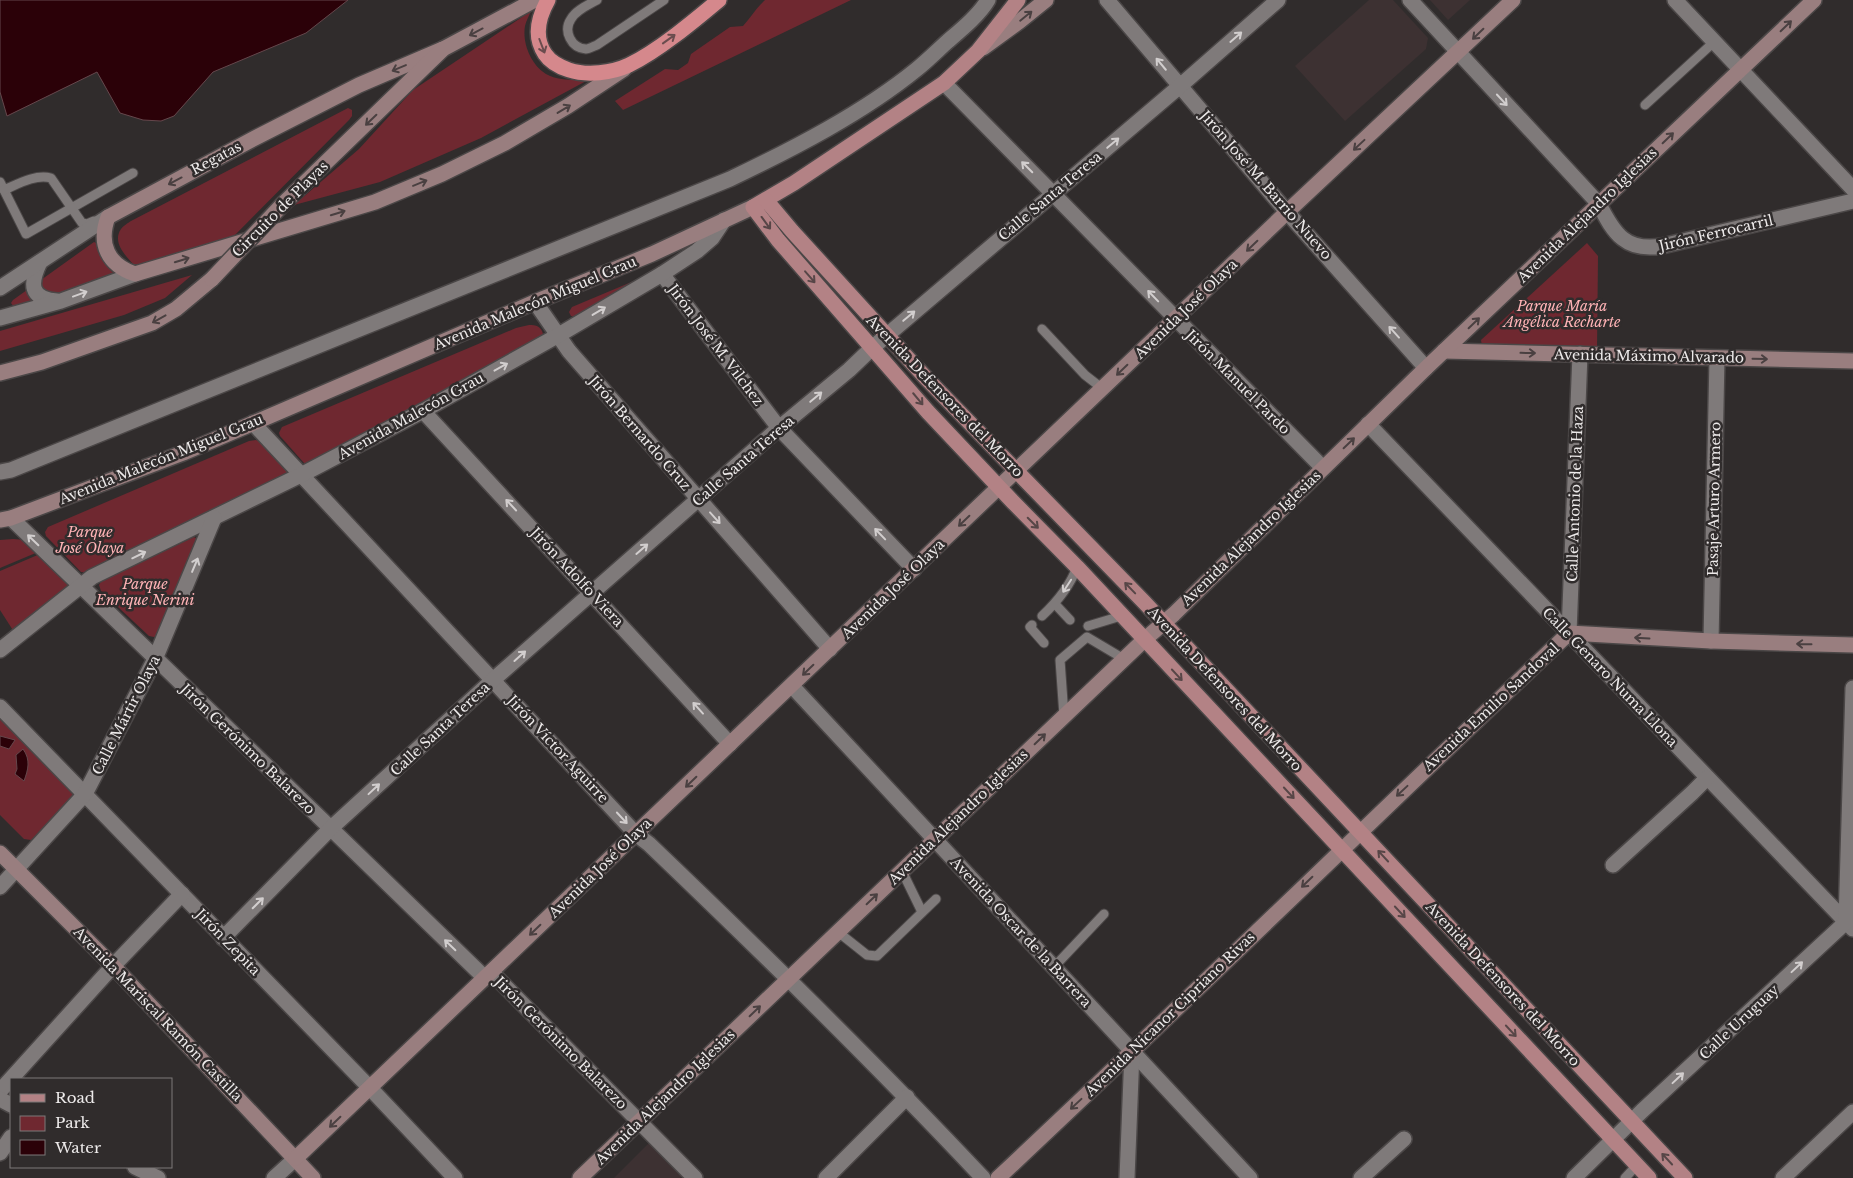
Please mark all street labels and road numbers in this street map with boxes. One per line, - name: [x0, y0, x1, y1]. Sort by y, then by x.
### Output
- street label: Jirón José M. Barrio Nuevo: [1195, 105, 1336, 263]
- street label: Regatas: [188, 137, 244, 179]
- street label: Avenida Alejandro Iglesias: [1513, 144, 1661, 287]
- street label: Calle Santa Teresa: [995, 147, 1106, 245]
- street label: Circuito de Playas: [228, 157, 332, 261]
- street label: Jirón Ferrocarril: [1655, 211, 1775, 255]
- street label: Avenida Malecón Miguel Grau: [430, 252, 639, 354]
- street label: Avenida José Olaya: [1130, 255, 1241, 363]
- street label: Jirón José M. Vilchez: [663, 279, 768, 410]
- street label: Avenida Defensores del Morro: [862, 311, 1027, 481]
- street label: Jirón Manuel Pardo: [1181, 325, 1294, 438]
- street label: Avenida Máximo Alvarado: [1553, 345, 1744, 367]
- street label: Avenida Malecón Grau: [334, 368, 487, 464]
- street label: Jirón Bernardo Cruz: [584, 370, 695, 494]
- street label: Calle Antonio de la Haza: [1563, 406, 1587, 582]
- street label: Avenida Malecón Miguel Grau: [56, 410, 266, 509]
- street label: Calle Santa Teresa: [688, 412, 798, 510]
- street label: Pasaje Arturo Armero: [1704, 422, 1724, 576]
- street label: Avenida Alejandro Iglesias: [1177, 467, 1325, 610]
- street label: Jirón Adolfo Viera: [525, 522, 628, 630]
- street label: Avenida José Olaya: [837, 535, 948, 643]
- street label: Avenida Defensores del Morro: [1143, 602, 1306, 775]
- street label: Calle Genaro Numa Llona: [1539, 603, 1682, 751]
- street label: Avenida Emilio Sandoval: [1418, 639, 1563, 776]
- street label: Calle Mártir Olaya: [88, 652, 164, 778]
- street label: Calle Santa Teresa: [387, 678, 494, 780]
- street label: Jirón Gerónimo Balarezo: [175, 679, 319, 818]
- street label: Jirón Víctor Aguirre: [502, 690, 613, 807]
- street label: Avenida Alejandro Iglesias: [884, 746, 1032, 889]
- street label: Avenida José Olaya: [544, 814, 655, 922]
- street label: Avenida Oscar de la Barrera: [946, 852, 1095, 1011]
- street label: Avenida Defensores del Morro: [1421, 897, 1584, 1070]
- street label: Jirón Zepita: [190, 904, 264, 979]
- street label: Avenida Mariscal Ramón Castilla: [69, 922, 246, 1105]
- street label: Avenida Nicanor Cipriano Rivas: [1081, 928, 1259, 1101]
- street label: Jirón Gerónimo Balarezo: [489, 971, 631, 1113]
- street label: Calle Uruguay: [1696, 981, 1782, 1063]
- street label: Avenida Alejandro Iglesias: [591, 1026, 739, 1169]

